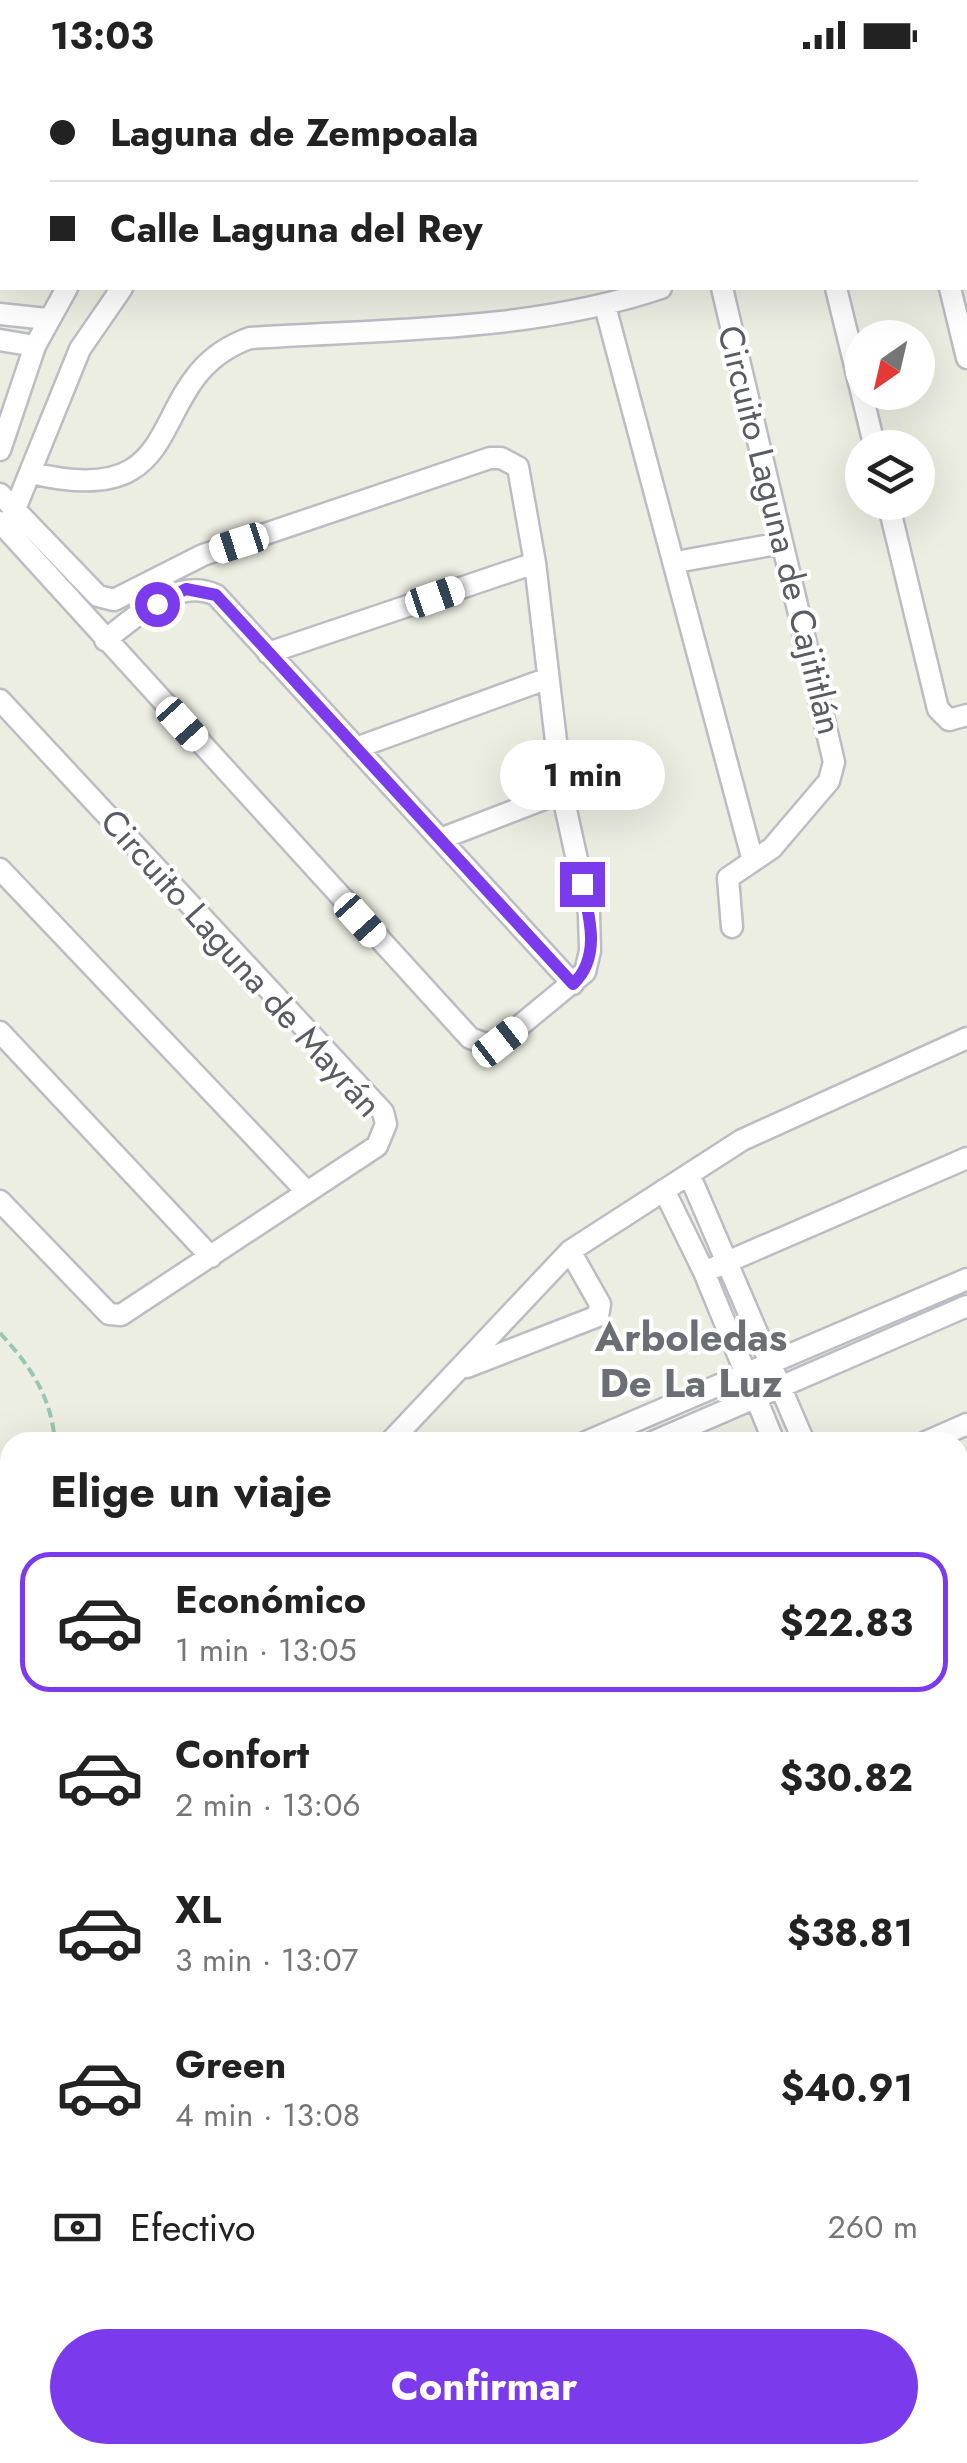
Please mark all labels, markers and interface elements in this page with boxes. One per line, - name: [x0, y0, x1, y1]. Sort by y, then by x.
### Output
- text: 13:03: [50, 8, 154, 63]
- text: Laguna de Zempoala: [110, 105, 478, 160]
- text: Calle Laguna del Rey: [110, 201, 483, 256]
- street label: Circuito Laguna de Cajititlán: [705, 320, 855, 740]
- north arrow: [845, 320, 935, 410]
- map controls: [845, 320, 935, 520]
- button: layers: [845, 430, 935, 520]
- car: [206, 519, 272, 567]
- car: [402, 573, 468, 621]
- route start: [135, 582, 180, 627]
- car: [151, 692, 213, 756]
- callout: 1 min: [500, 739, 664, 809]
- text: 1 min: [543, 752, 622, 798]
- street label: Circuito Laguna de Mayrán: [89, 798, 393, 1128]
- route end: [560, 862, 605, 907]
- car: [329, 888, 391, 952]
- car: [467, 1012, 533, 1072]
- district label: Arboledas De La Luz: [594, 1308, 787, 1412]
- text: Elige un viaje: [50, 1459, 332, 1524]
- text: Económico: [175, 1572, 366, 1627]
- icon: car: [55, 1577, 145, 1667]
- text: $22.83: [780, 1595, 913, 1650]
- text: 1 min · 13:05: [175, 1627, 357, 1673]
- text: Confort: [175, 1727, 309, 1782]
- icon: car: [55, 1732, 145, 1822]
- text: $30.82: [780, 1750, 913, 1805]
- text: 2 min · 13:06: [175, 1782, 361, 1828]
- text: XL: [175, 1882, 221, 1937]
- icon: car: [55, 1887, 145, 1977]
- text: $38.81: [787, 1905, 913, 1960]
- text: 3 min · 13:07: [175, 1937, 358, 1983]
- text: Green: [175, 2037, 286, 2092]
- icon: car: [55, 2042, 145, 2132]
- text: $40.91: [781, 2060, 913, 2115]
- text: 4 min · 13:08: [175, 2092, 360, 2138]
- icon: cash: [50, 2200, 105, 2255]
- text: Efectivo: [130, 2200, 255, 2255]
- text: 260 m: [828, 2204, 918, 2250]
- button: Confirmar: [50, 2329, 918, 2444]

